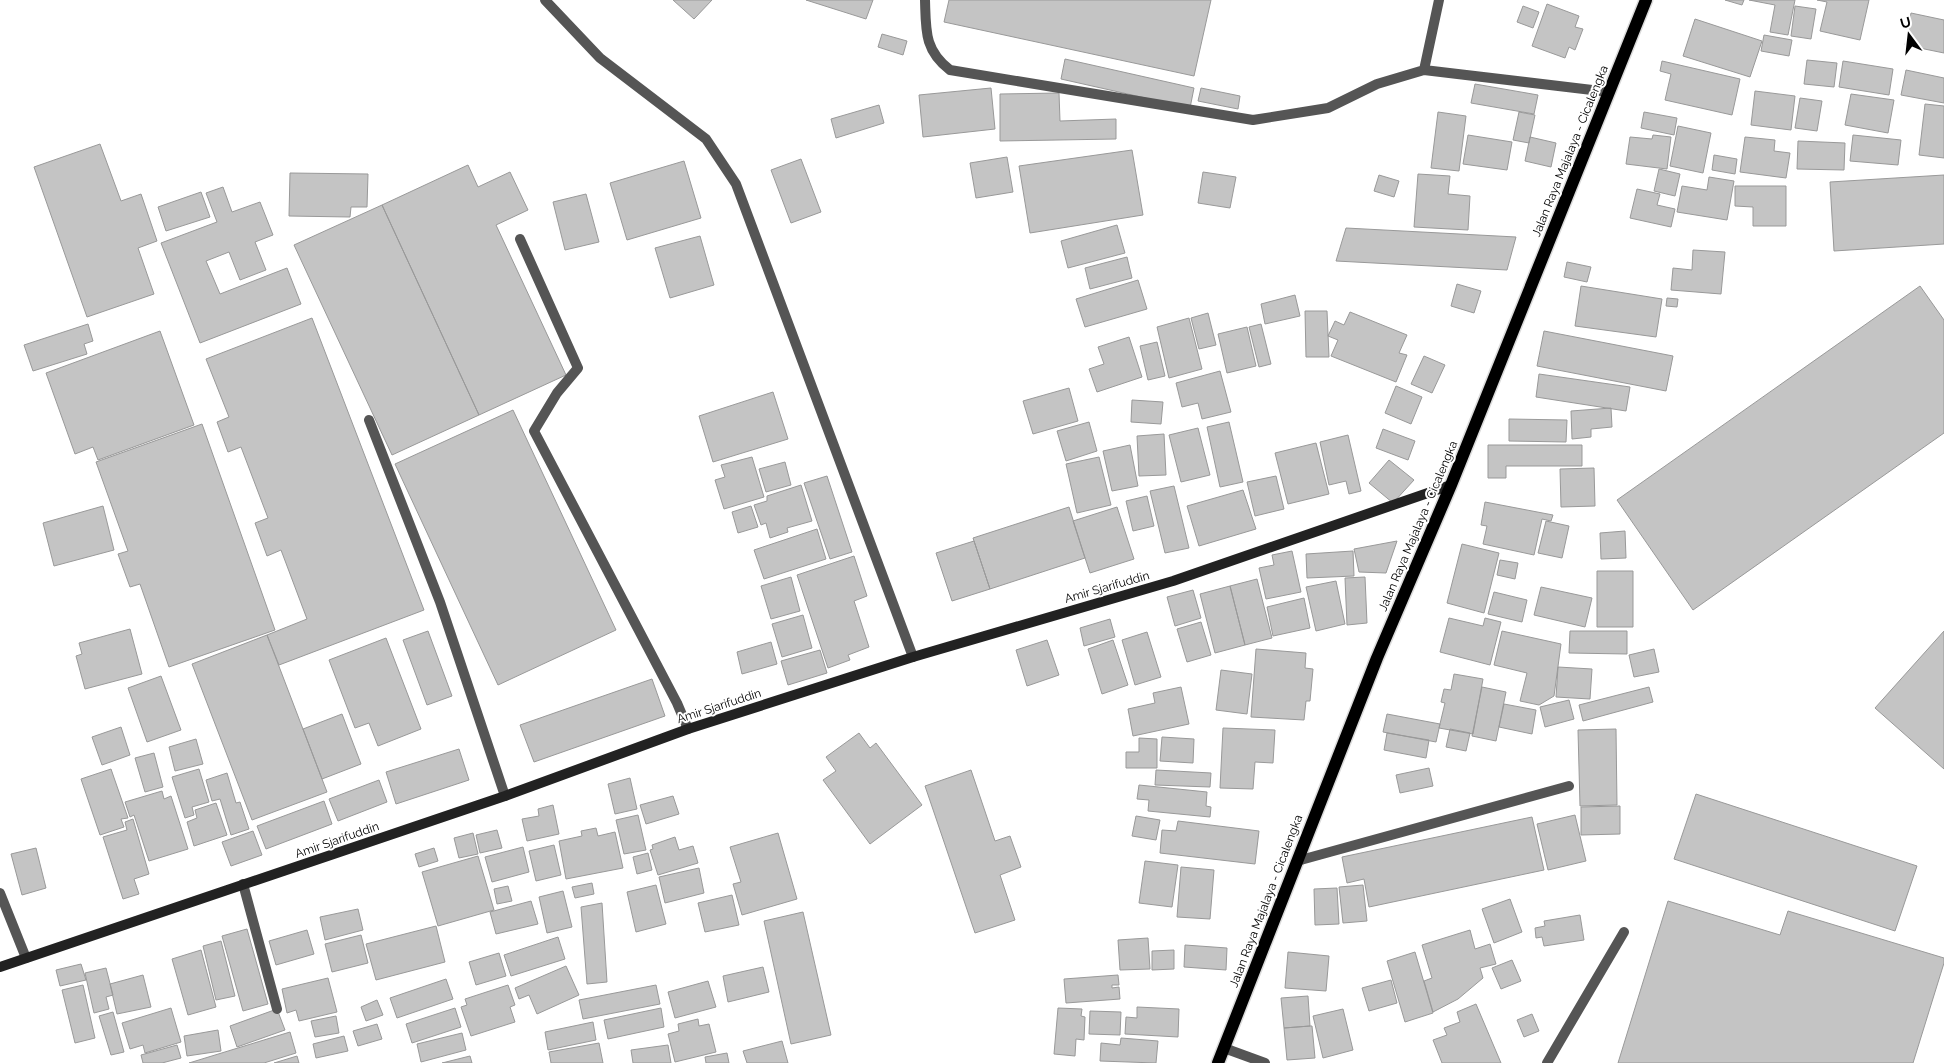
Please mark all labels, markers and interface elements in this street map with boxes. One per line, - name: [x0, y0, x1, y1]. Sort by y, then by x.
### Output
- north arrow: [1884, 10, 1934, 60]
- text: U: [1898, 13, 1913, 32]
- street label: Jalan Raya Majalaya - Cicalengka: [1529, 63, 1611, 239]
- street label: Jalan Raya Majalaya - Cicalengka: [1376, 439, 1460, 613]
- street label: Amir Sjarifuddin: [1063, 568, 1151, 606]
- street label: Amir Sjarifuddin: [675, 686, 763, 726]
- street label: Jalan Raya Majalaya - Cicalengka: [1227, 813, 1305, 989]
- street label: Amir Sjarifuddin: [293, 819, 381, 861]

